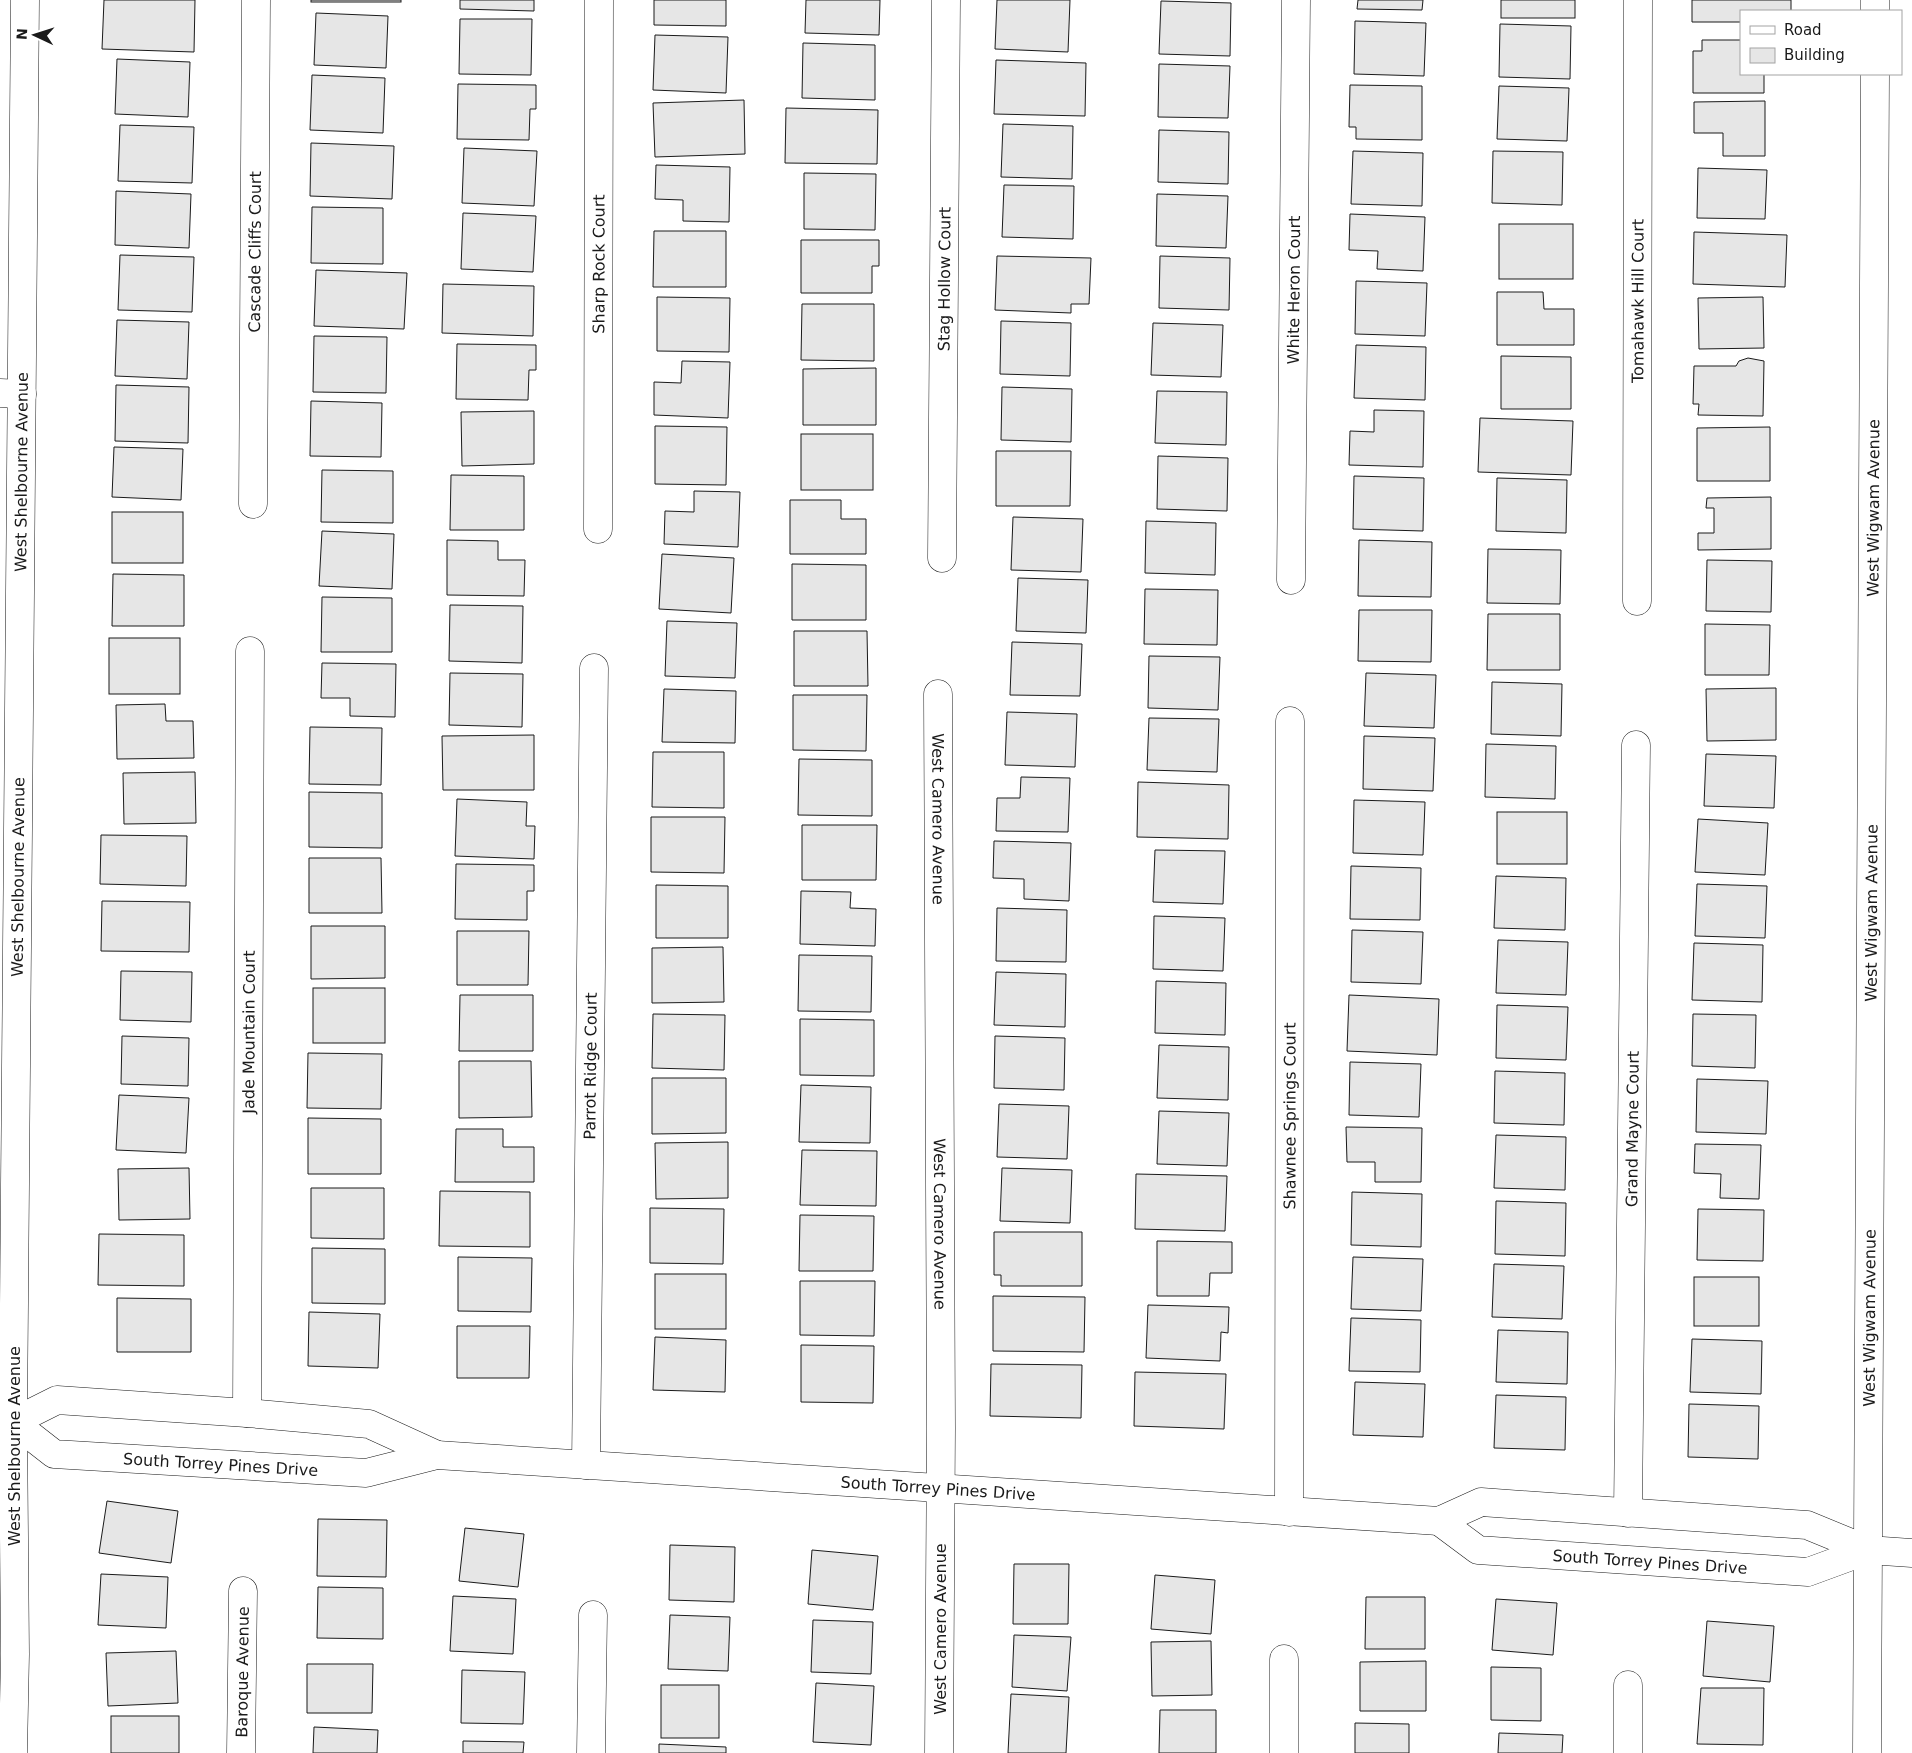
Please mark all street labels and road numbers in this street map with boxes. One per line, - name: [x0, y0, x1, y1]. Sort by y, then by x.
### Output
- street label: Cascade Cliffs Court: [245, 171, 265, 333]
- street label: Sharp Rock Court: [589, 194, 609, 334]
- street label: Stag Hollow Court: [934, 207, 955, 351]
- street label: White Heron Court: [1284, 216, 1304, 364]
- street label: Tomahawk Hill Court: [1628, 219, 1648, 384]
- street label: West Shelbourne Avenue: [11, 372, 32, 572]
- street label: West Wigwam Avenue: [1864, 419, 1883, 597]
- street label: West Camero Avenue: [928, 733, 948, 905]
- street label: West Shelbourne Avenue: [8, 777, 28, 977]
- street label: West Wigwam Avenue: [1862, 824, 1881, 1002]
- street label: Jade Mountain Court: [239, 950, 259, 1115]
- street label: Parrot Ridge Court: [580, 992, 601, 1140]
- street label: Shawnee Springs Court: [1280, 1022, 1300, 1210]
- street label: Grand Mayne Court: [1622, 1051, 1643, 1207]
- street label: West Camero Avenue: [930, 1138, 950, 1310]
- street label: West Wigwam Avenue: [1860, 1229, 1879, 1407]
- street label: West Shelbourne Avenue: [5, 1346, 24, 1546]
- street label: South Torrey Pines Drive: [123, 1449, 319, 1480]
- street label: South Torrey Pines Drive: [840, 1473, 1036, 1504]
- street label: West Camero Avenue: [931, 1543, 950, 1715]
- street label: South Torrey Pines Drive: [1552, 1546, 1748, 1578]
- street label: Baroque Avenue: [232, 1606, 253, 1738]

